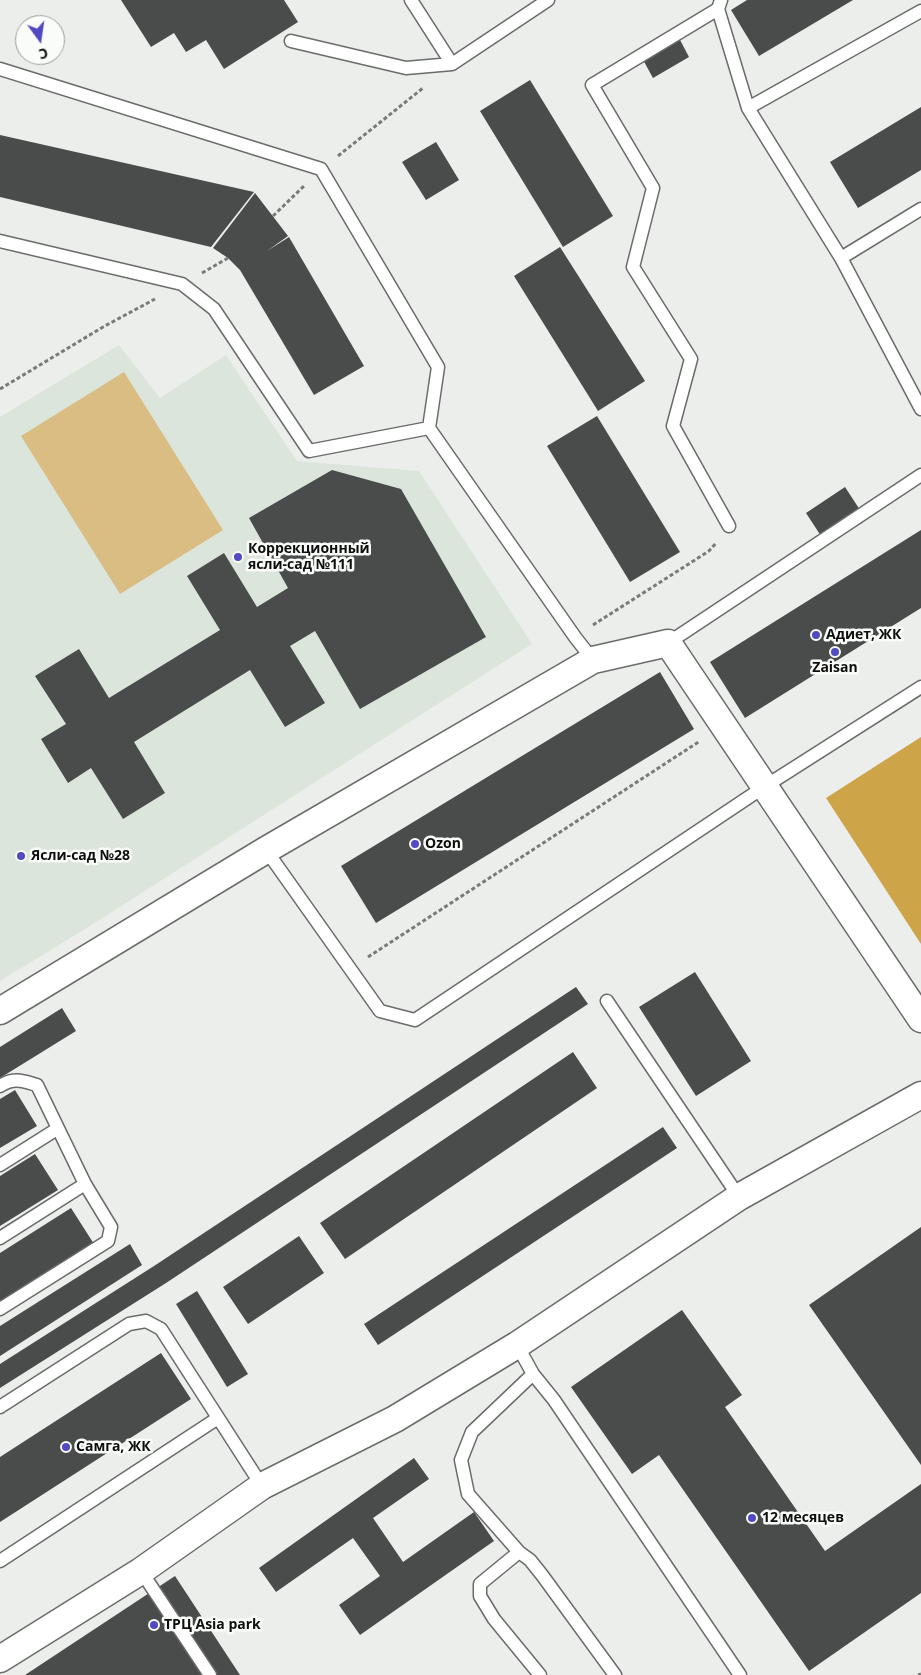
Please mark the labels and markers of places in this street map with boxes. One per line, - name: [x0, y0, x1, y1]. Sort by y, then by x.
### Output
- place label: Коррекционный ясли-сад №111: [248, 541, 370, 574]
- marker: Коррекционный ясли-сад №111: [232, 551, 244, 563]
- place label: Адиет, ЖК: [826, 627, 901, 643]
- marker: Адиет, ЖК: [810, 629, 822, 641]
- marker: Zaisan: [829, 646, 841, 658]
- place label: Zaisan: [812, 660, 858, 676]
- place label: Ozon: [425, 836, 461, 852]
- marker: Ozon: [409, 838, 421, 850]
- place label: Ясли-сад №28: [31, 848, 130, 864]
- marker: Ясли-сад №28: [15, 850, 27, 862]
- place label: Самга, ЖК: [76, 1439, 151, 1455]
- marker: Самга, ЖК: [60, 1441, 72, 1453]
- place label: 12 месяцев: [762, 1510, 844, 1526]
- marker: 12 месяцев: [746, 1512, 758, 1524]
- place label: ТРЦ Asia park: [164, 1617, 261, 1633]
- marker: ТРЦ Asia park: [148, 1619, 160, 1631]

